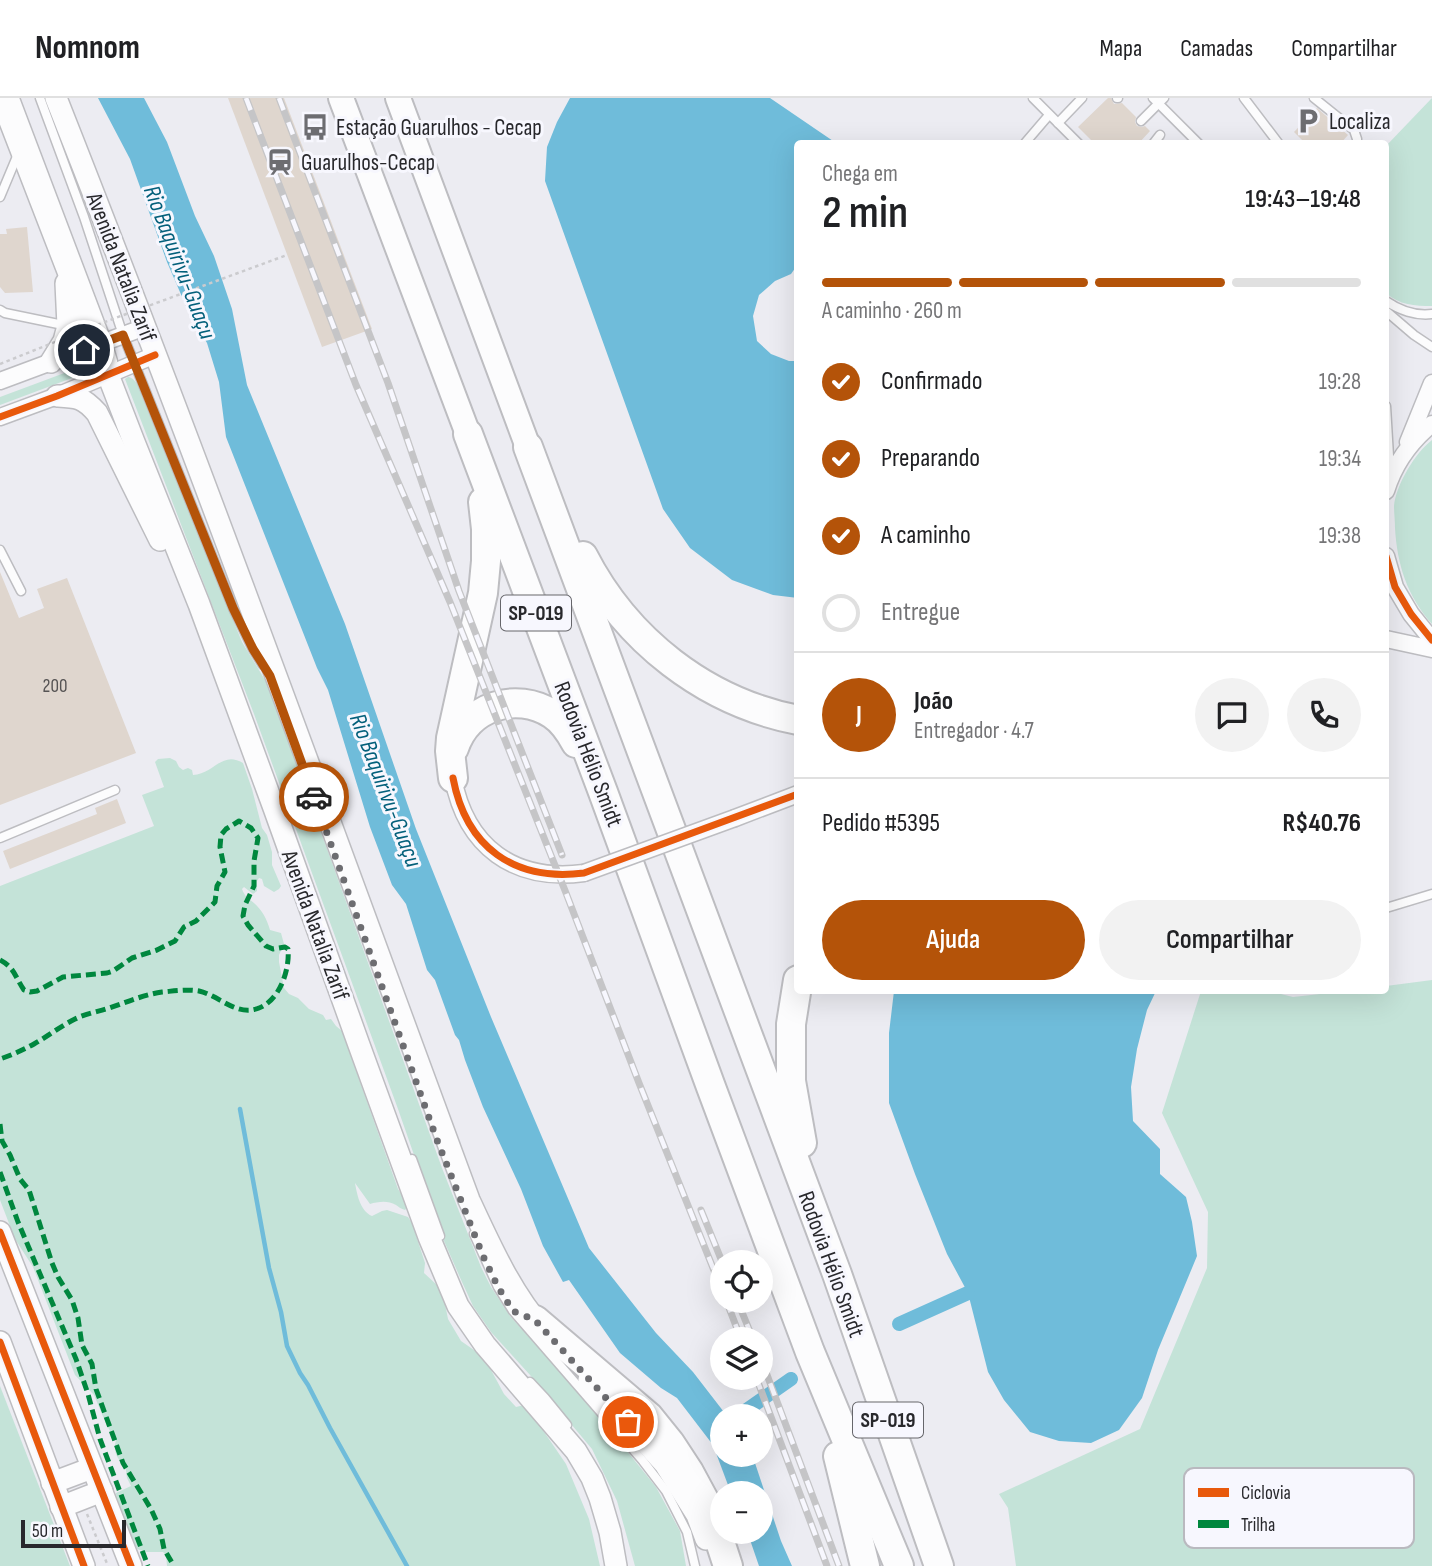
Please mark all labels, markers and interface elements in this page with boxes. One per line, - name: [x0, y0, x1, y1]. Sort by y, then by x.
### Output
- text: Nomnom: [35, 28, 140, 68]
- text: Mapa: [1100, 34, 1142, 63]
- text: Camadas: [1180, 34, 1253, 63]
- text: Compartilhar: [1291, 34, 1397, 63]
- parking icon: Localiza: [1293, 106, 1323, 136]
- place label: Localiza: [1329, 108, 1391, 136]
- bus stop icon: Estação Guarulhos - Cecap: [300, 112, 330, 142]
- place label: Estação Guarulhos - Cecap: [336, 114, 542, 142]
- station icon: Guarulhos-Cecap: [265, 147, 295, 177]
- place label: Guarulhos-Cecap: [301, 149, 435, 177]
- text: Chega em: [822, 160, 898, 188]
- water label: Rio Baquirivu-Guaçu: [137, 181, 222, 343]
- text: 19:43–19:48: [1245, 184, 1361, 215]
- text: 2 min: [822, 186, 908, 241]
- street label: Avenida Natalia Zarif: [79, 188, 162, 346]
- text: A caminho · 260 m: [822, 297, 962, 325]
- pin: [54, 320, 114, 380]
- icon: home: [65, 331, 103, 369]
- icon: check: [822, 363, 860, 401]
- text: Confirmado: [881, 366, 982, 397]
- text: 19:28: [1319, 368, 1361, 396]
- icon: check: [822, 440, 860, 478]
- text: Preparando: [881, 443, 980, 474]
- text: 19:34: [1319, 445, 1361, 473]
- icon: check: [822, 517, 860, 555]
- text: A caminho: [881, 520, 971, 551]
- text: 19:38: [1319, 522, 1361, 550]
- road number: SP-019: [501, 596, 571, 630]
- text: Entregue: [881, 597, 960, 628]
- house number: 200: [43, 675, 67, 698]
- street label: Rodovia Hélio Smidt: [548, 678, 629, 831]
- button: chat: [1195, 678, 1269, 752]
- button: phone: [1287, 678, 1361, 752]
- text: João: [914, 686, 953, 717]
- text: J: [856, 700, 862, 731]
- water label: Rio Baquirivu-Guaçu: [343, 709, 428, 871]
- text: Entregador · 4.7: [914, 717, 1034, 745]
- courier: [279, 762, 349, 832]
- icon: car: [295, 778, 333, 816]
- text: Pedido #5395: [822, 808, 940, 839]
- text: R$40.76: [1283, 808, 1361, 839]
- street label: Avenida Natalia Zarif: [275, 846, 355, 1004]
- button: Ajuda: [822, 900, 1085, 980]
- button: Compartilhar: [1099, 900, 1361, 980]
- street label: Rodovia Hélio Smidt: [792, 1188, 870, 1341]
- map controls: [710, 1250, 773, 1544]
- button: locate: [710, 1250, 773, 1313]
- button: layers: [710, 1327, 773, 1390]
- pin: [598, 1392, 658, 1452]
- road number: SP-019: [853, 1402, 923, 1438]
- icon: bag: [609, 1403, 647, 1441]
- button: +: [710, 1404, 773, 1467]
- legend: [1184, 1468, 1414, 1548]
- button: −: [710, 1481, 773, 1544]
- text: Ciclovia: [1241, 1482, 1291, 1505]
- text: Trilha: [1241, 1514, 1275, 1537]
- scale bar: [21, 1517, 126, 1549]
- text: 50 m: [32, 1520, 63, 1543]

